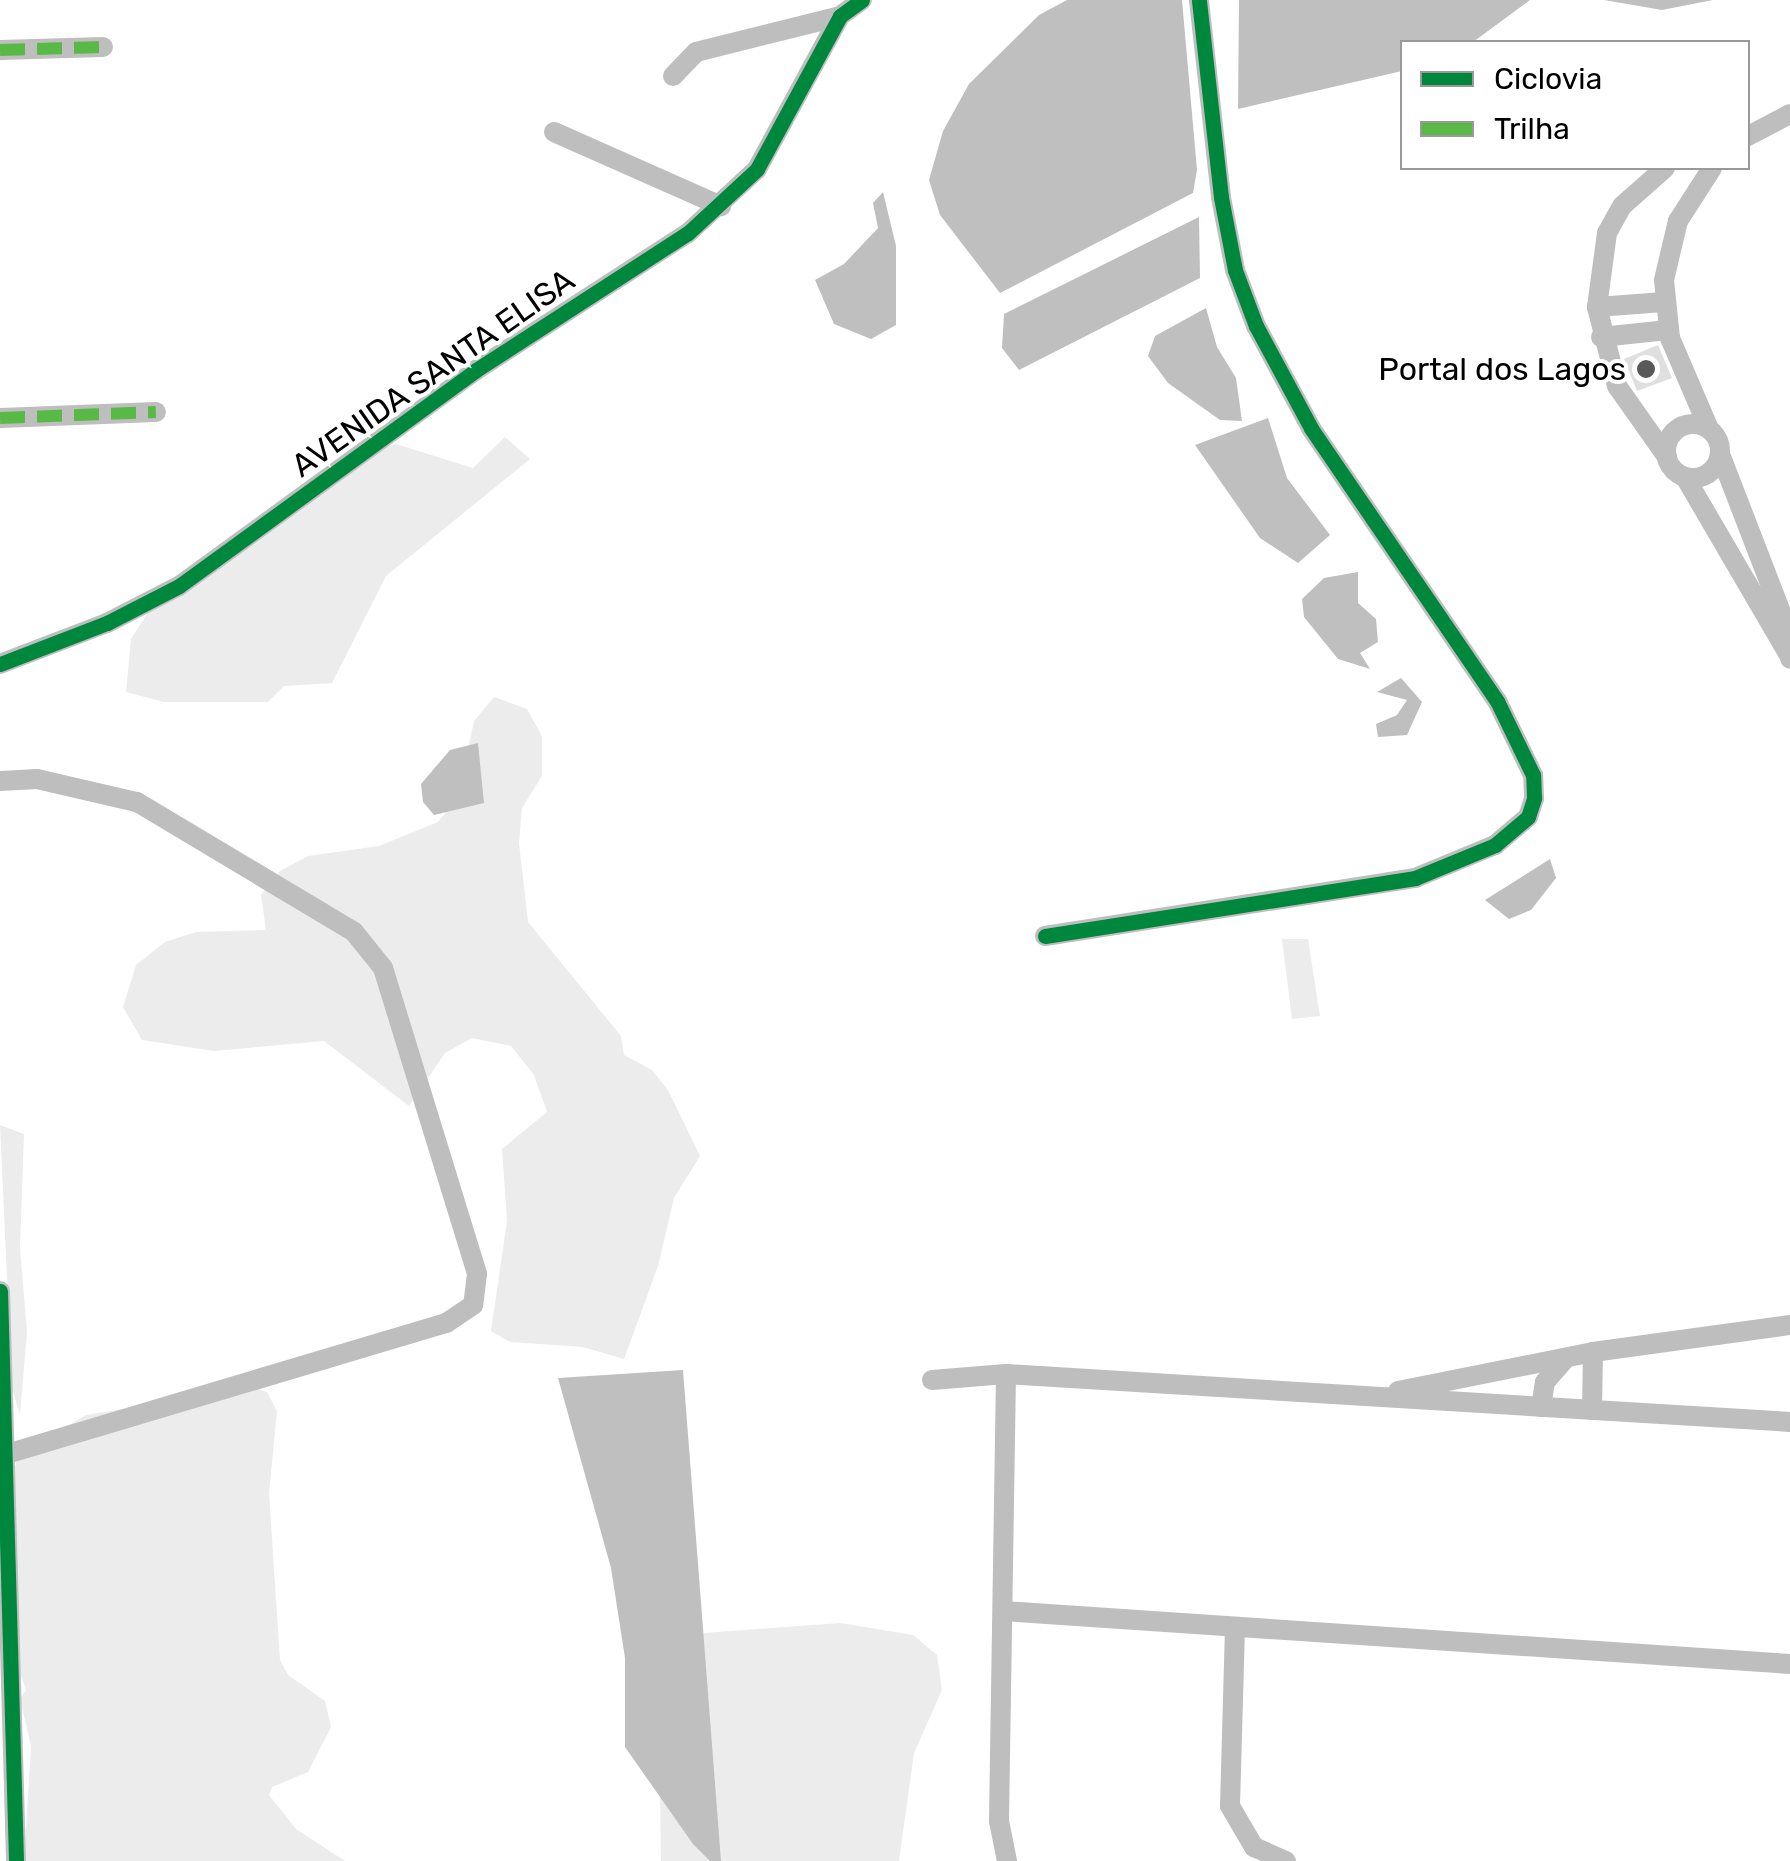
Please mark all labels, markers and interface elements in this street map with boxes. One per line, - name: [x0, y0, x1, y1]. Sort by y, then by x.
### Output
- legend: [1400, 40, 1750, 170]
- text: Ciclovia: [1494, 61, 1602, 97]
- text: Trilha: [1494, 111, 1570, 147]
- street label: AVENIDA SANTA ELISA: [284, 260, 582, 486]
- place label: Portal dos Lagos: [1378, 350, 1626, 388]
- marker: Portal dos Lagos: [1635, 358, 1657, 380]

